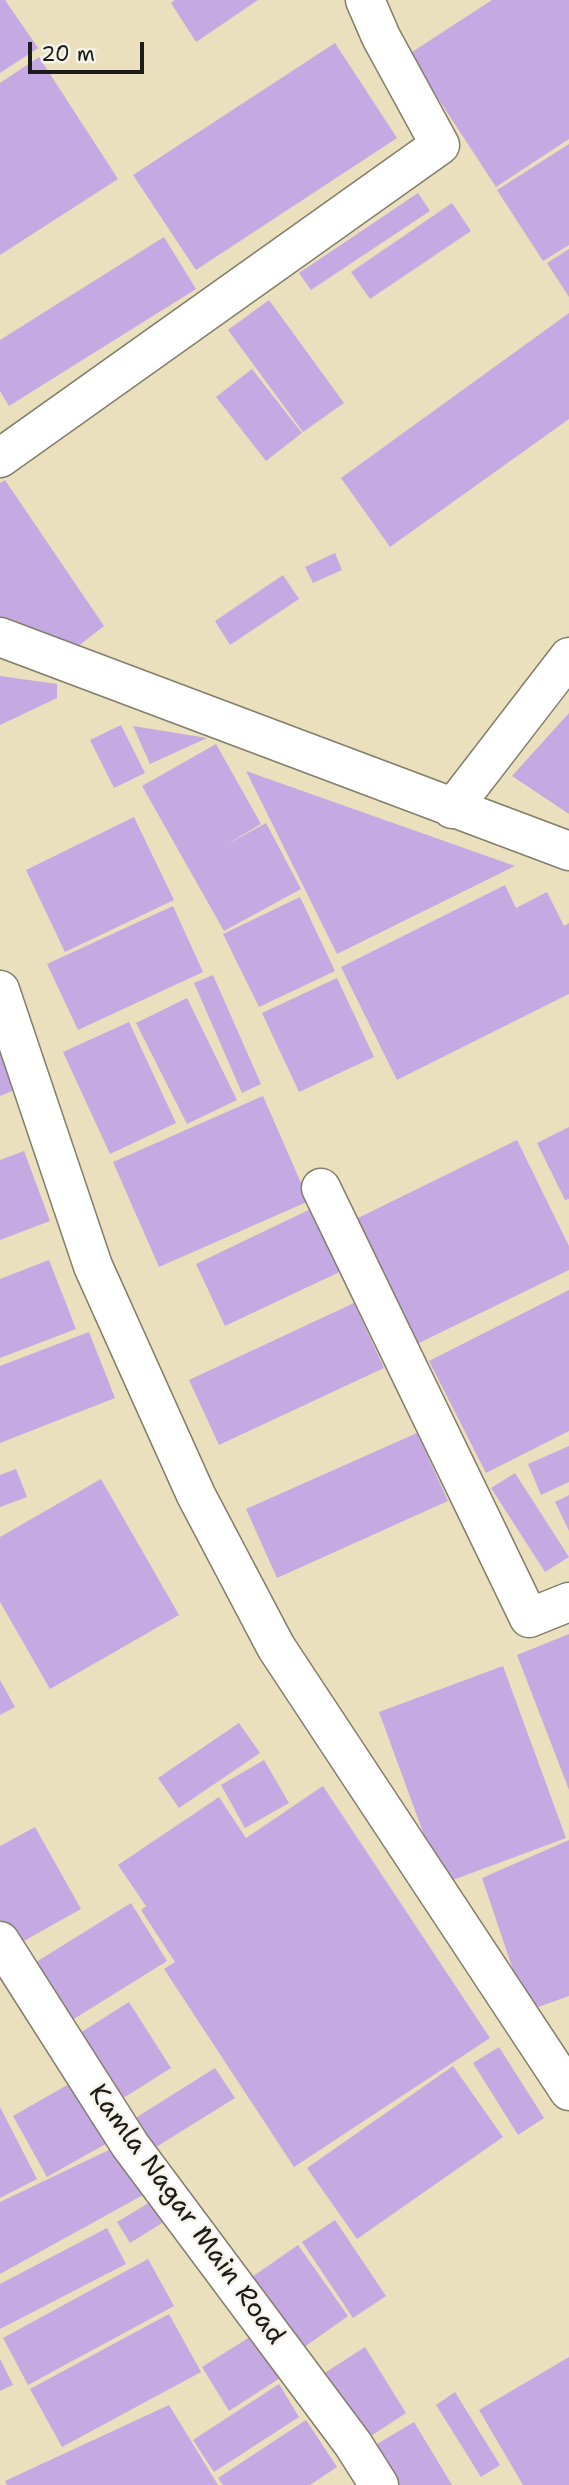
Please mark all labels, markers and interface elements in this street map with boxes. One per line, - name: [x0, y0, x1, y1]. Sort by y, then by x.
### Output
- scale bar: [32, 28, 147, 72]
- text: 20 m: [41, 40, 95, 68]
- street label: Kamla Nagar Main Road: [81, 2079, 291, 2351]

